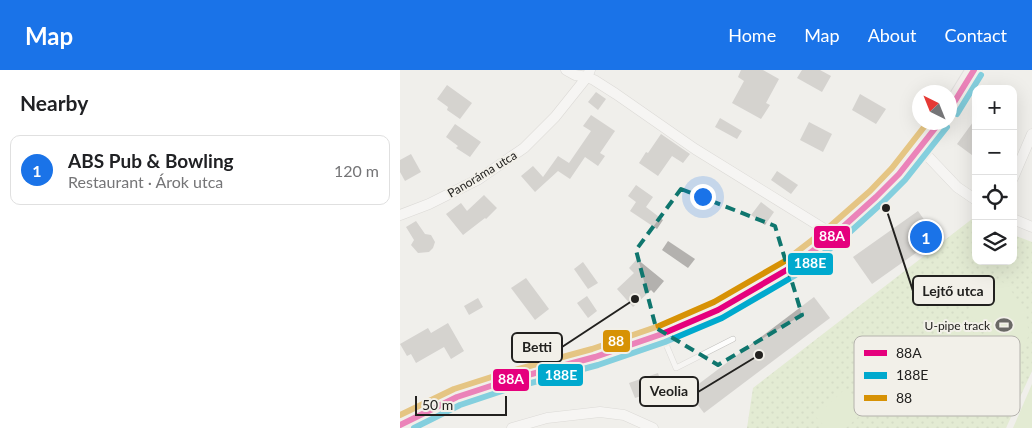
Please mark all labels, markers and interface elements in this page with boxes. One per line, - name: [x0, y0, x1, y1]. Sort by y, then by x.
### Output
- text: Map: [25, 21, 73, 50]
- text: Home: [728, 24, 776, 46]
- text: Map: [804, 24, 840, 46]
- text: About: [868, 24, 917, 46]
- text: Contact: [945, 24, 1007, 46]
- north arrow: [912, 85, 957, 130]
- map controls: [972, 85, 1017, 265]
- button: +: [972, 85, 1017, 130]
- text: Nearby: [20, 90, 88, 115]
- button: −: [972, 130, 1017, 175]
- street label: Panoráma utca: [445, 147, 519, 201]
- text: ABS Pub & Bowling: [68, 149, 234, 172]
- text: 1: [32, 161, 42, 180]
- text: 120 m: [334, 161, 379, 180]
- text: Restaurant · Árok utca: [68, 172, 223, 191]
- button: locate: [972, 175, 1017, 220]
- your location: [690, 184, 716, 210]
- pin: 1: [910, 218, 942, 256]
- button: layers: [972, 220, 1017, 265]
- line badge: 88A: [813, 225, 851, 249]
- text: 88A: [819, 227, 845, 244]
- line badge: 188E: [787, 252, 834, 276]
- text: 188E: [794, 254, 826, 271]
- callout: Lejtő utca: [913, 276, 994, 305]
- text: Lejtő utca: [922, 282, 984, 299]
- sports icon: U-pipe track: [994, 315, 1014, 335]
- place label: U-pipe track: [925, 318, 991, 333]
- line badge: 88: [602, 329, 631, 353]
- text: 88: [608, 332, 624, 349]
- callout: Betti: [512, 333, 562, 362]
- legend: [854, 336, 1020, 416]
- text: Betti: [522, 338, 552, 355]
- text: 88A: [896, 344, 922, 361]
- line badge: 188E: [537, 363, 584, 387]
- text: 188E: [545, 366, 577, 383]
- text: 188E: [896, 366, 928, 383]
- line badge: 88A: [492, 368, 530, 392]
- text: 88A: [498, 370, 524, 387]
- callout: Veolia: [640, 377, 698, 406]
- text: Veolia: [649, 382, 688, 399]
- text: 88: [896, 389, 912, 406]
- scale bar: [415, 393, 508, 416]
- text: 50 m: [422, 396, 453, 413]

